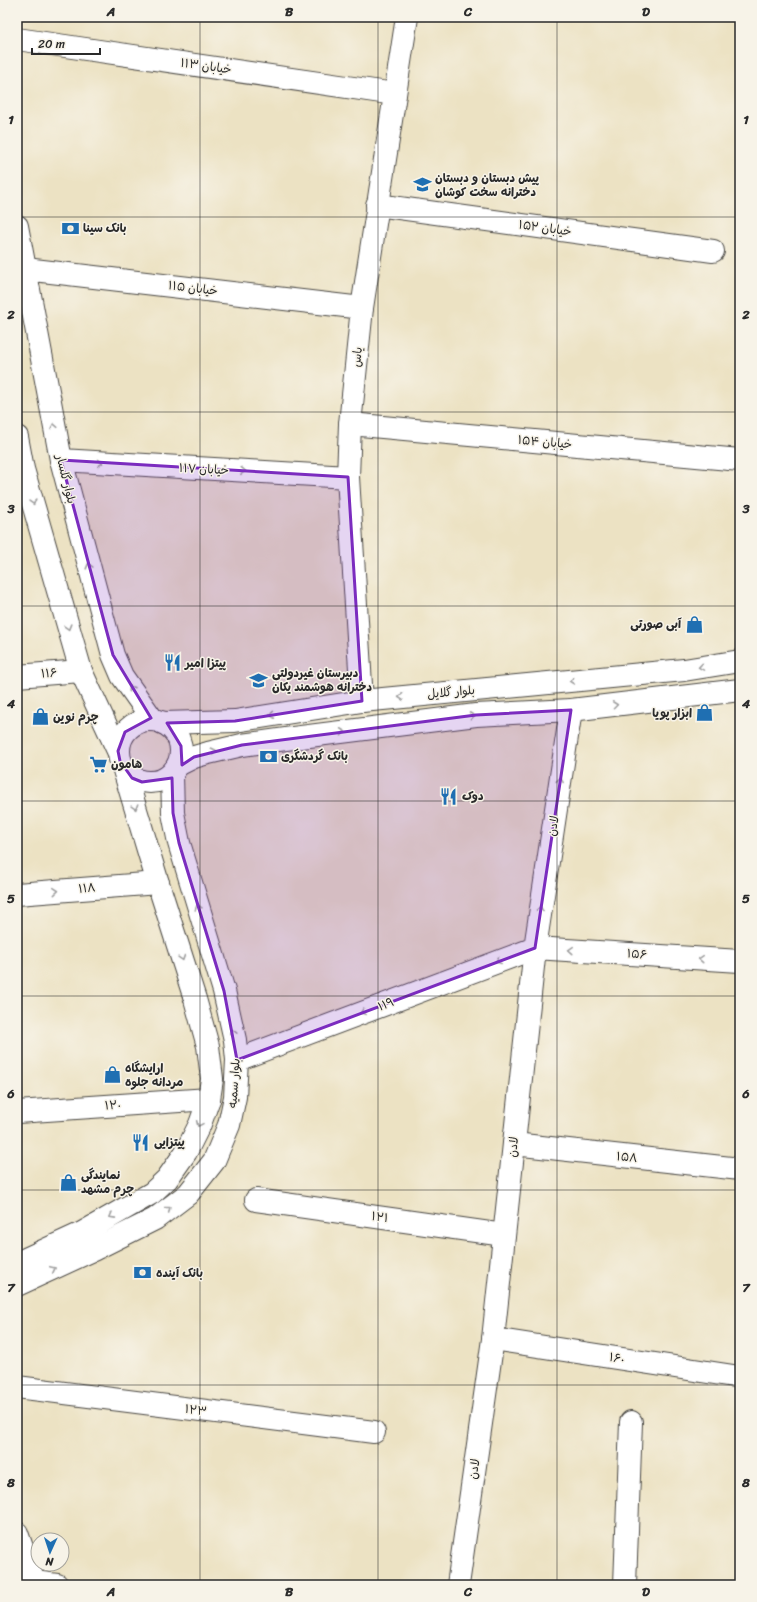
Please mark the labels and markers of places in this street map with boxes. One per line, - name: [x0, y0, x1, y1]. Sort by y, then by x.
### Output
- place label: پیش دبستان و دبستان دخترانه سخت کوشان: [435, 167, 539, 203]
- school or university icon: پیش دبستان و دبستان دخترانه سخت کوشان: [412, 175, 432, 195]
- place label: بانک سینا: [83, 217, 126, 239]
- bank icon: بانک سینا: [60, 218, 80, 238]
- place label: آبی صورتی: [630, 613, 682, 635]
- shop icon: آبی صورتی: [684, 614, 704, 634]
- place label: پیتزا امیر: [184, 652, 226, 674]
- restaurant icon: پیتزا امیر: [162, 653, 182, 673]
- place label: دبیرستان غیردولتی دخترانه هوشمند یکان: [272, 662, 372, 698]
- school or university icon: دبیرستان غیردولتی دخترانه هوشمند یکان: [249, 670, 269, 690]
- place label: ابزار پویا: [652, 702, 692, 724]
- shop icon: ابزار پویا: [695, 703, 715, 723]
- place label: چرم نوین: [53, 706, 99, 728]
- shop icon: چرم نوین: [30, 707, 50, 727]
- place label: بانک گردشگری: [281, 745, 348, 767]
- bank icon: بانک گردشگری: [258, 746, 278, 766]
- place label: هامون: [111, 753, 143, 775]
- supermarket icon: هامون: [88, 754, 108, 774]
- place label: دوک: [462, 785, 484, 807]
- restaurant icon: دوک: [439, 786, 459, 806]
- place label: ارایشگاه مردانه جلوه: [125, 1057, 183, 1093]
- shop icon: ارایشگاه مردانه جلوه: [102, 1065, 122, 1085]
- place label: پیتزایی: [154, 1131, 185, 1153]
- restaurant icon: پیتزایی: [131, 1132, 151, 1152]
- place label: نمایندگی چرم مشهد: [81, 1164, 134, 1200]
- shop icon: نمایندگی چرم مشهد: [58, 1172, 78, 1192]
- place label: بانک آینده: [156, 1262, 203, 1284]
- bank icon: بانک آینده: [133, 1263, 153, 1283]

